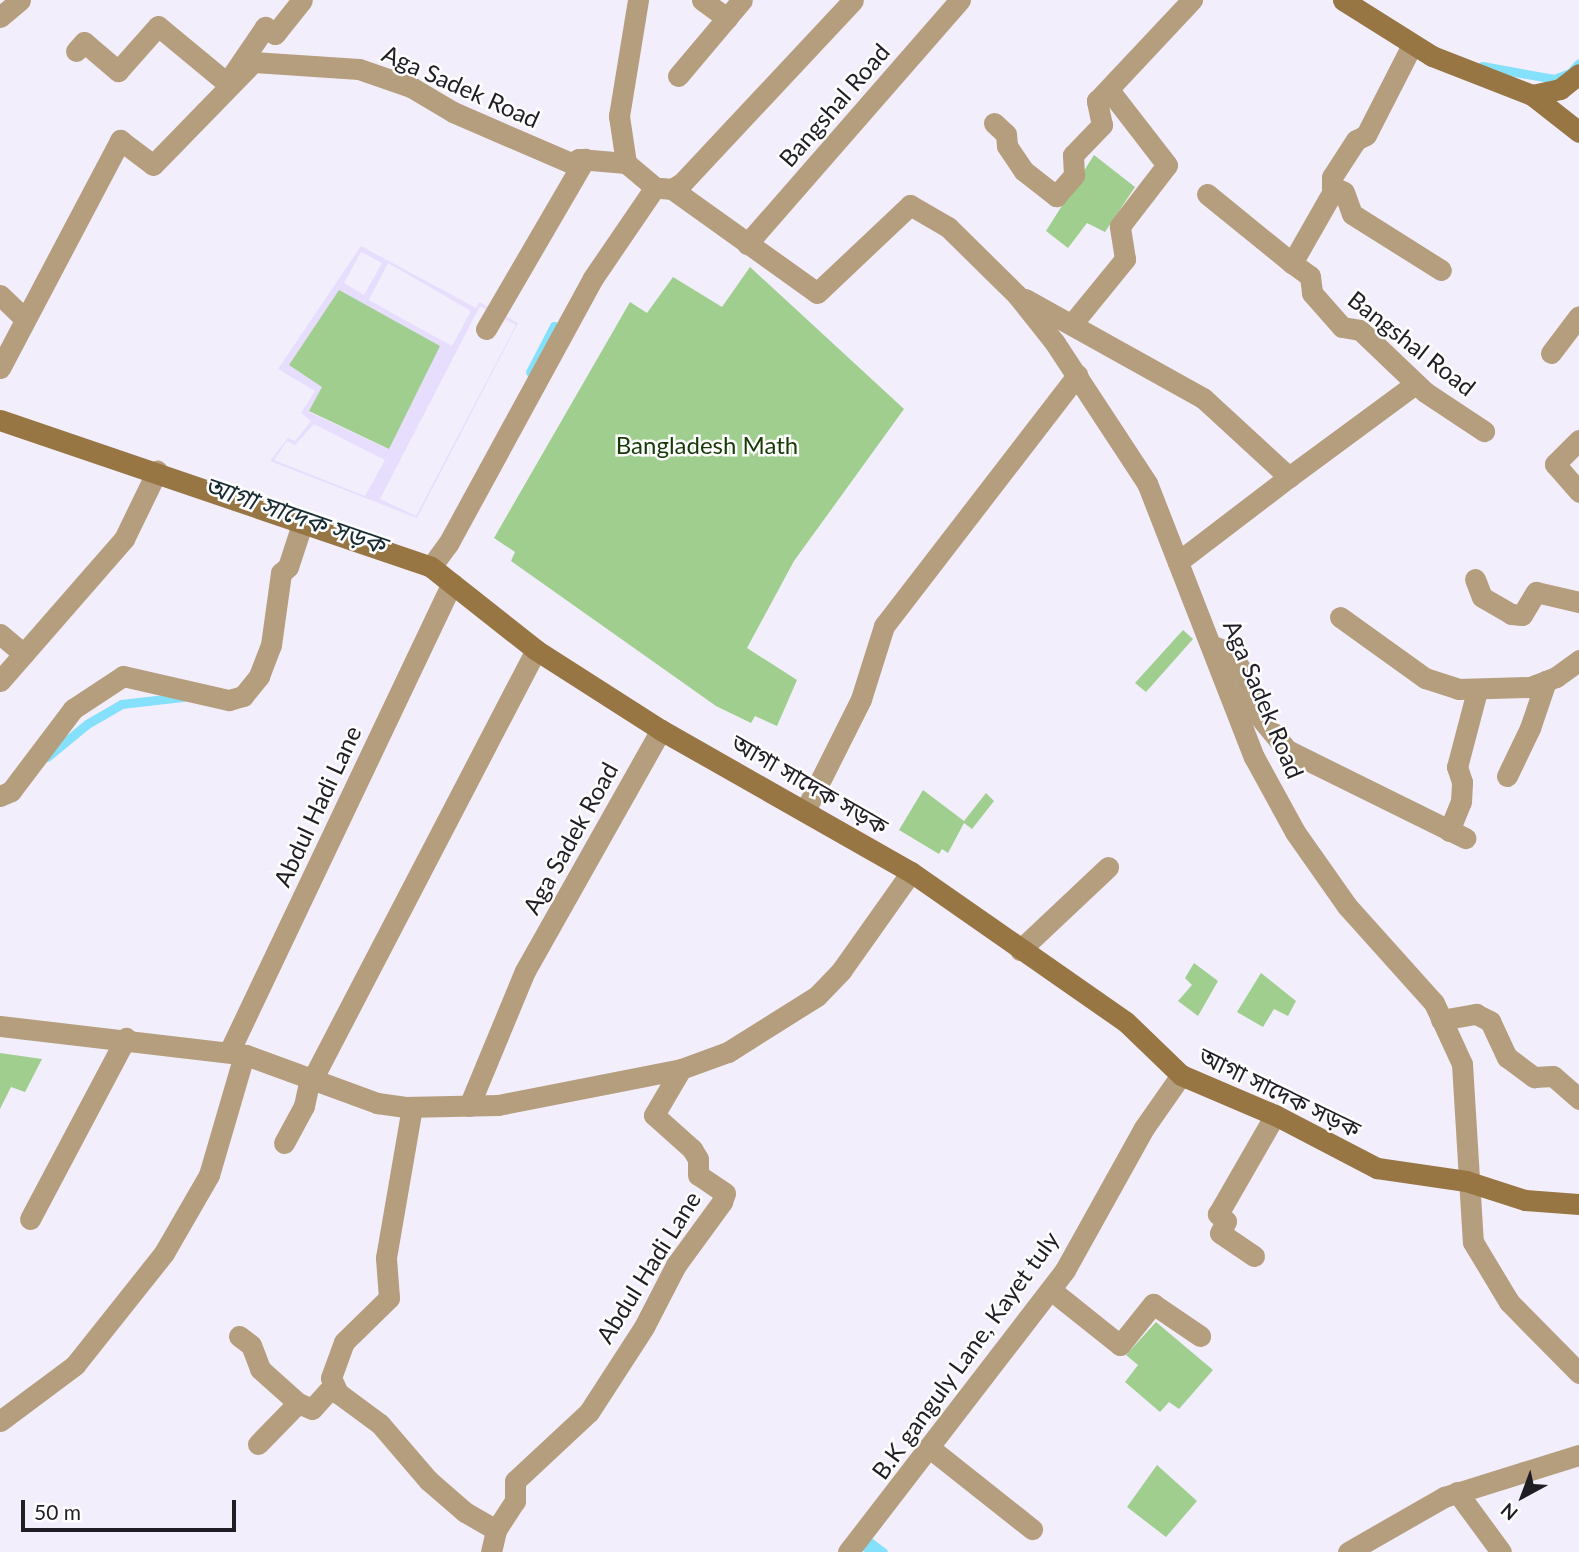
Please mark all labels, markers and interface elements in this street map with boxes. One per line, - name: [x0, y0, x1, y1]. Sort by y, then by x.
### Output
- street label: Bangshal Road: [773, 37, 895, 173]
- street label: Aga Sadek Road: [378, 38, 544, 134]
- street label: Bangshal Road: [1343, 284, 1481, 402]
- park label: Bangladesh Math: [616, 431, 798, 459]
- water label: আগা সাদেক সড়ক: [200, 469, 390, 561]
- street label: Aga Sadek Road: [1218, 615, 1310, 783]
- street label: Abdul Hadi Lane: [267, 721, 367, 891]
- street label: আগা সাদেক সড়ক: [727, 728, 893, 840]
- street label: Aga Sadek Road: [516, 757, 624, 919]
- street label: আগা সাদেক সড়ক: [1195, 1040, 1365, 1144]
- street label: Abdul Hadi Lane: [590, 1186, 706, 1348]
- street label: B.K ganguly Lane, Kayet tuly: [865, 1225, 1065, 1485]
- north arrow: [1488, 1461, 1558, 1531]
- scale bar: [24, 1486, 240, 1530]
- text: 50 m: [34, 1499, 81, 1524]
- text: N: [1496, 1499, 1522, 1526]

